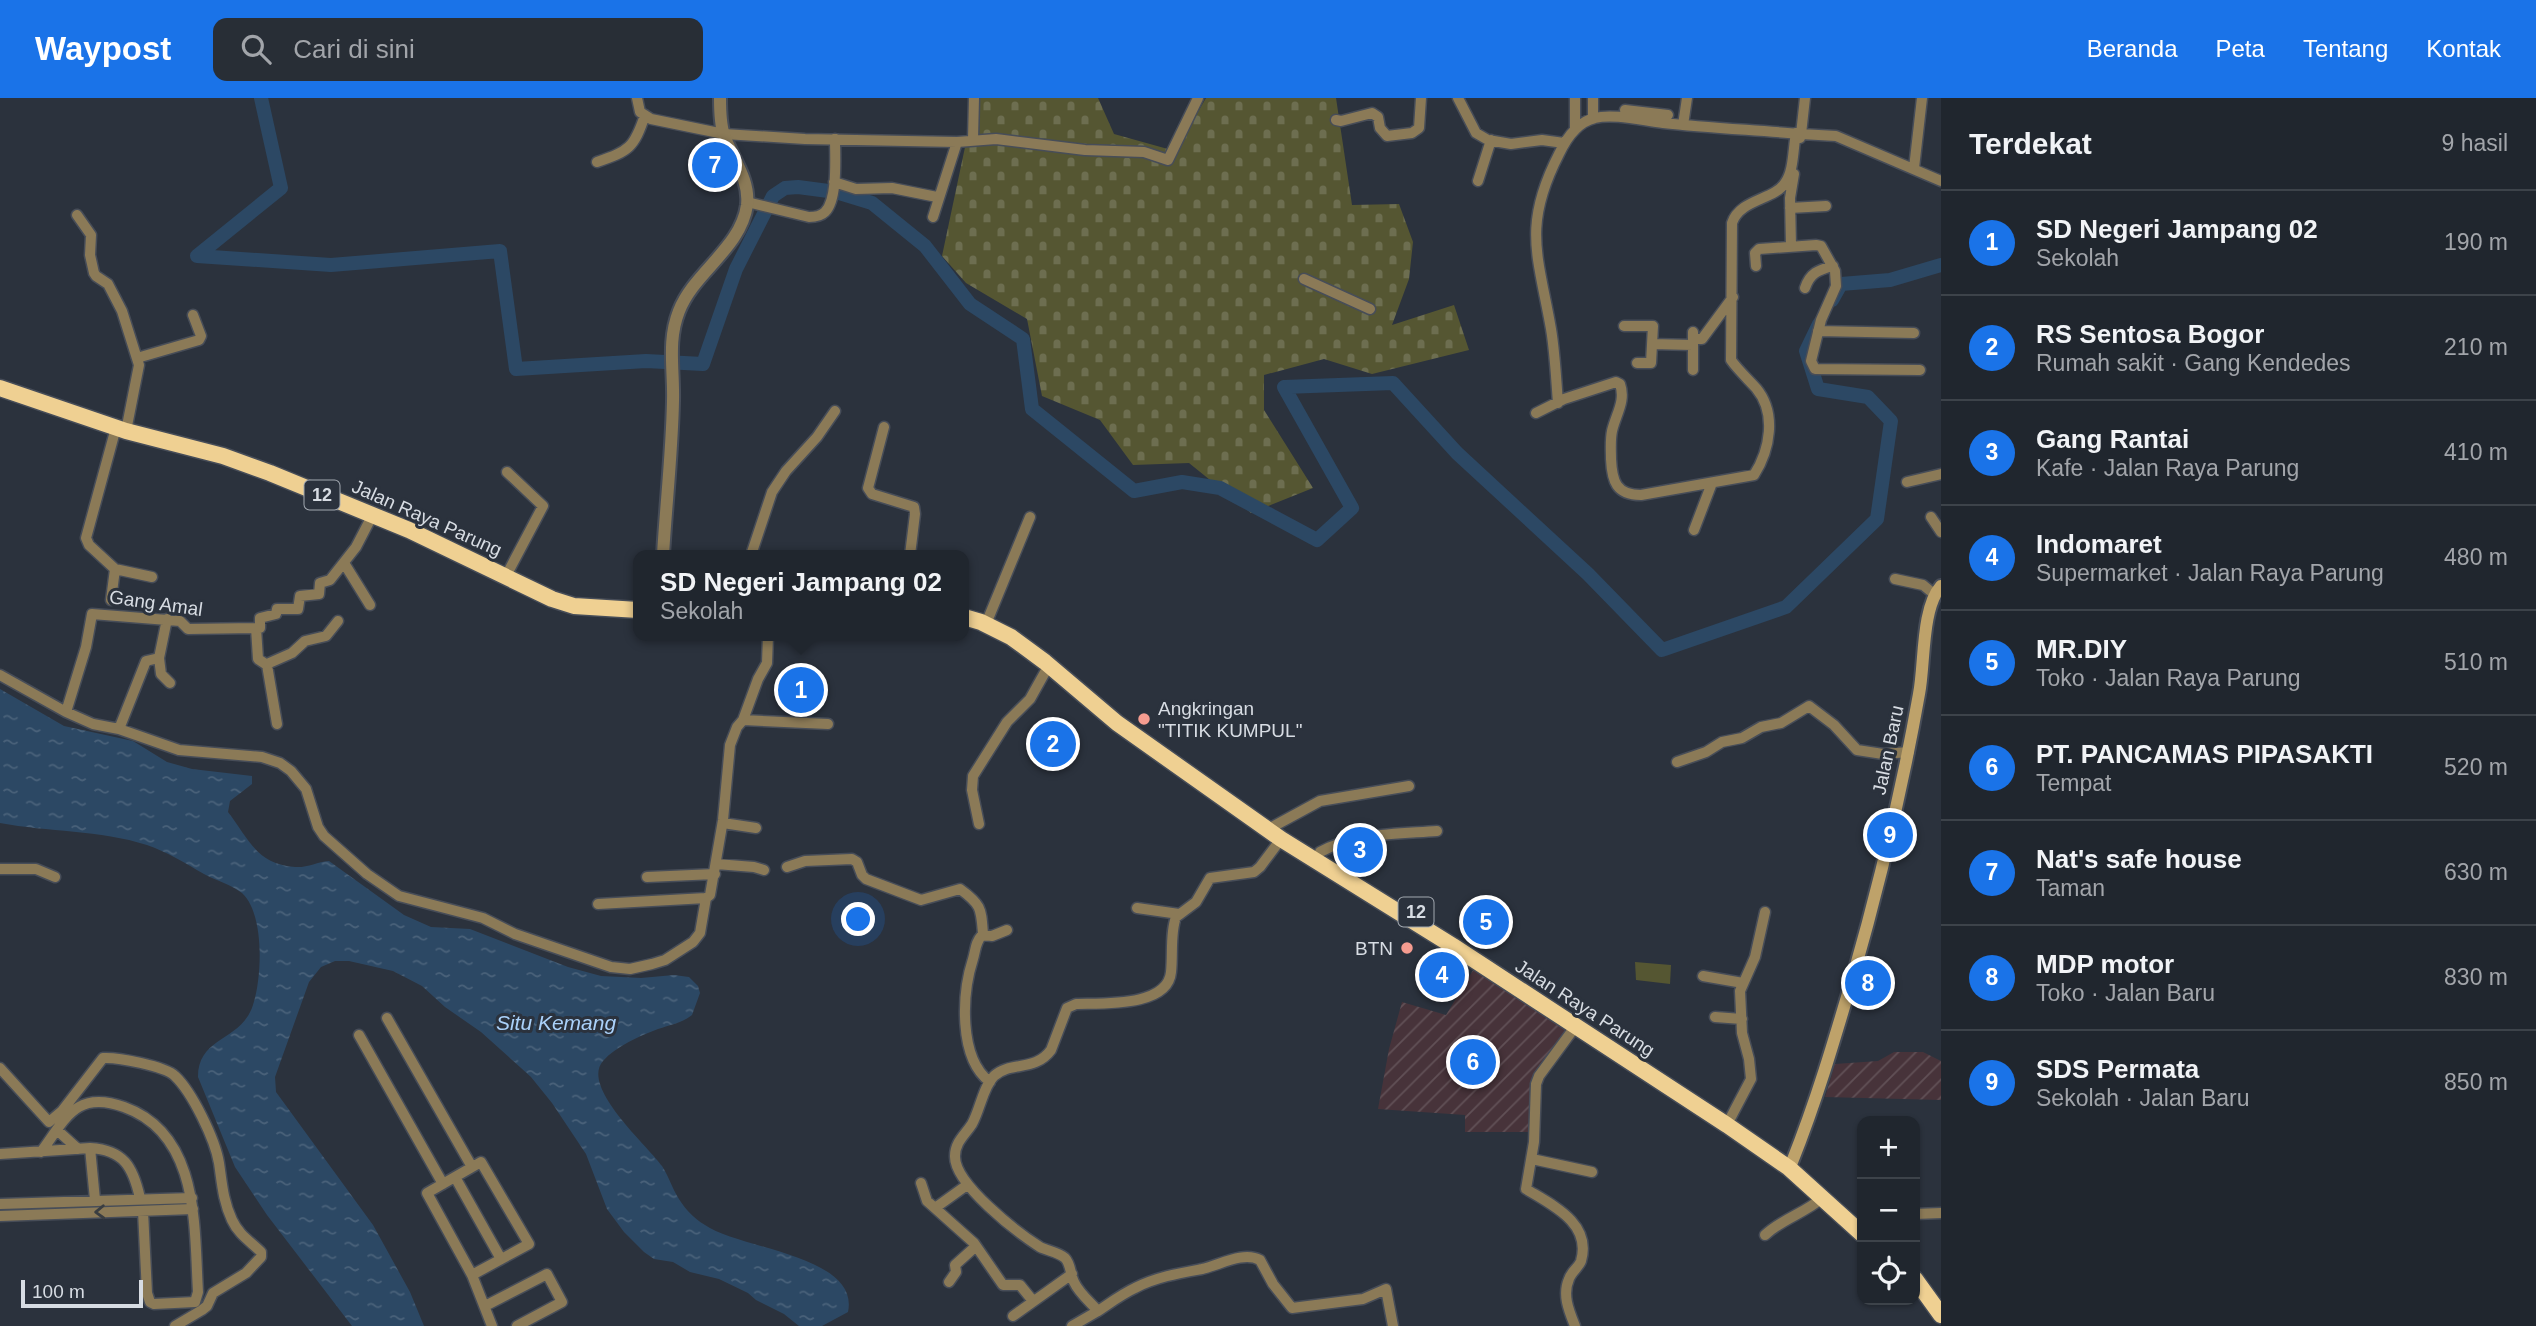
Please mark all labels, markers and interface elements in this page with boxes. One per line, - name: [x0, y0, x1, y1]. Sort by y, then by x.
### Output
- search box: [213, 18, 703, 81]
- text: Waypost: [35, 30, 171, 67]
- icon: search: [237, 30, 275, 68]
- text: Cari di sini: [293, 34, 415, 64]
- text: Beranda: [2087, 35, 2178, 62]
- text: Peta: [2216, 35, 2265, 62]
- text: Tentang: [2303, 35, 2388, 62]
- text: Kontak: [2426, 35, 2501, 62]
- text: Terdekat: [1969, 127, 2092, 160]
- text: 9 hasil: [2442, 130, 2508, 156]
- pin: 7: [692, 139, 738, 191]
- text: SD Negeri Jampang 02: [2036, 214, 2318, 244]
- text: 1: [1986, 229, 1998, 255]
- text: 190 m: [2444, 229, 2508, 255]
- text: Sekolah: [2036, 245, 2119, 271]
- text: RS Sentosa Bogor: [2036, 319, 2264, 349]
- text: 2: [1986, 334, 1998, 360]
- text: 210 m: [2444, 334, 2508, 360]
- text: Rumah sakit · Gang Kendedes: [2036, 350, 2351, 376]
- text: Gang Rantai: [2036, 424, 2189, 454]
- text: 3: [1986, 439, 1998, 465]
- text: 410 m: [2444, 439, 2508, 465]
- text: Kafe · Jalan Raya Parung: [2036, 455, 2299, 481]
- street label: Jalan Raya Parung: [349, 476, 505, 560]
- road number: 12: [304, 480, 340, 510]
- text: Indomaret: [2036, 529, 2162, 559]
- text: 4: [1986, 544, 1998, 570]
- text: 480 m: [2444, 544, 2508, 570]
- popup: [633, 550, 969, 641]
- text: Supermarket · Jalan Raya Parung: [2036, 560, 2384, 586]
- text: SD Negeri Jampang 02: [660, 567, 942, 597]
- street label: Gang Amal: [108, 586, 204, 620]
- text: Sekolah: [660, 598, 743, 624]
- text: MR.DIY: [2036, 634, 2127, 664]
- text: 5: [1986, 649, 1998, 675]
- text: 510 m: [2444, 649, 2508, 675]
- pin: 1: [778, 664, 824, 716]
- text: Toko · Jalan Raya Parung: [2036, 665, 2301, 691]
- place label: Angkringan "TITIK KUMPUL": [1158, 698, 1302, 741]
- street label: Jalan Baru: [1868, 703, 1908, 797]
- marker: Angkringan "TITIK KUMPUL": [1136, 711, 1152, 727]
- pin: 2: [1030, 718, 1076, 770]
- text: PT. PANCAMAS PIPASAKTI: [2036, 739, 2373, 769]
- text: 6: [1986, 754, 1998, 780]
- text: 520 m: [2444, 754, 2508, 780]
- text: Tempat: [2036, 770, 2111, 796]
- pin: 9: [1867, 809, 1913, 861]
- pin: 3: [1337, 824, 1383, 876]
- text: Nat's safe house: [2036, 844, 2242, 874]
- text: 7: [1986, 859, 1998, 885]
- text: 630 m: [2444, 859, 2508, 885]
- text: Taman: [2036, 875, 2105, 901]
- pin: 5: [1463, 896, 1509, 948]
- road number: 12: [1398, 898, 1434, 926]
- your location: [841, 902, 875, 936]
- place label: BTN: [1355, 938, 1393, 959]
- marker: BTN: [1399, 940, 1415, 956]
- pin: 4: [1419, 949, 1465, 1001]
- text: MDP motor: [2036, 949, 2174, 979]
- street label: Jalan Raya Parung: [1512, 955, 1658, 1061]
- pin: 8: [1845, 957, 1891, 1009]
- text: 8: [1986, 964, 1998, 990]
- text: 830 m: [2444, 964, 2508, 990]
- text: Toko · Jalan Baru: [2036, 980, 2215, 1006]
- water label: Situ Kemang: [496, 1011, 616, 1034]
- pin: 6: [1450, 1036, 1496, 1088]
- text: SDS Permata: [2036, 1054, 2199, 1084]
- text: 9: [1986, 1069, 1998, 1095]
- text: 850 m: [2444, 1069, 2508, 1095]
- text: Sekolah · Jalan Baru: [2036, 1085, 2250, 1111]
- map controls: [1857, 1116, 1920, 1305]
- button: +: [1857, 1116, 1920, 1179]
- button: −: [1857, 1179, 1920, 1242]
- one-way arrow: [94, 1204, 105, 1219]
- button: locate: [1857, 1242, 1920, 1305]
- scale bar: [21, 1277, 144, 1309]
- text: 100 m: [32, 1281, 85, 1302]

